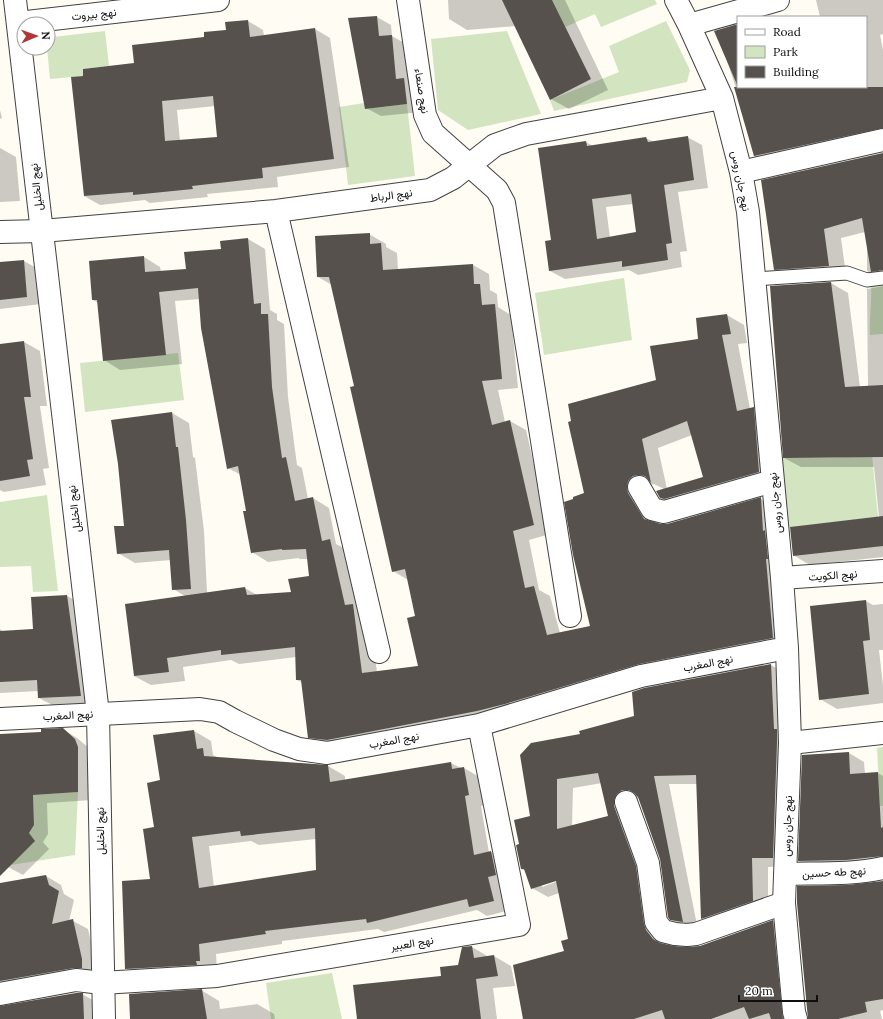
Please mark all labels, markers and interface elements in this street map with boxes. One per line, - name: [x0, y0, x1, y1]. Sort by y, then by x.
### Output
- street label: نهج بيروت: [71, 5, 117, 24]
- north arrow: [16, 16, 56, 56]
- legend: [737, 16, 867, 88]
- text: Road: [773, 24, 801, 39]
- text: N: [39, 31, 53, 41]
- text: Park: [773, 44, 799, 59]
- text: Building: [773, 64, 819, 79]
- street label: نهج صنعاء: [411, 67, 432, 115]
- street label: نهج جان روس: [727, 150, 754, 213]
- street label: نهج الخليل: [27, 163, 46, 211]
- street label: نهج الرباط: [369, 185, 413, 206]
- street label: نهج جان روس: [765, 472, 786, 534]
- street label: نهج الخليل: [64, 484, 85, 533]
- street label: نهج الكويت: [808, 566, 858, 585]
- street label: نهج المغرب: [682, 651, 734, 676]
- street label: نهج المغرب: [42, 707, 94, 724]
- street label: نهج المغرب: [368, 729, 420, 752]
- street label: نهج جان روس: [779, 795, 796, 857]
- street label: نهج الخليل: [93, 807, 108, 855]
- street label: نهج طه حسين: [802, 863, 866, 882]
- street label: نهج العبير: [388, 933, 435, 954]
- scale bar: [739, 977, 817, 1003]
- text: 20 m: [745, 983, 773, 998]

